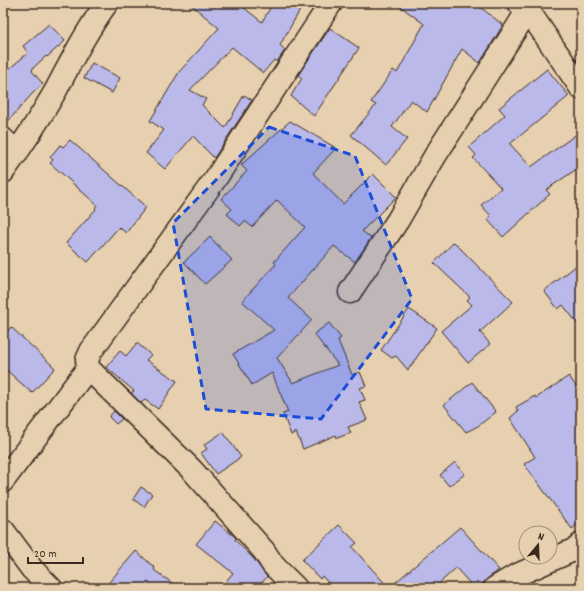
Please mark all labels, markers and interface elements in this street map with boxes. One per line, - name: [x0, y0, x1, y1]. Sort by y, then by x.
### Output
- north arrow: [518, 525, 558, 565]
- text: N: [535, 529, 546, 546]
- scale bar: [28, 539, 83, 565]
- text: 20 m: [34, 546, 57, 563]

